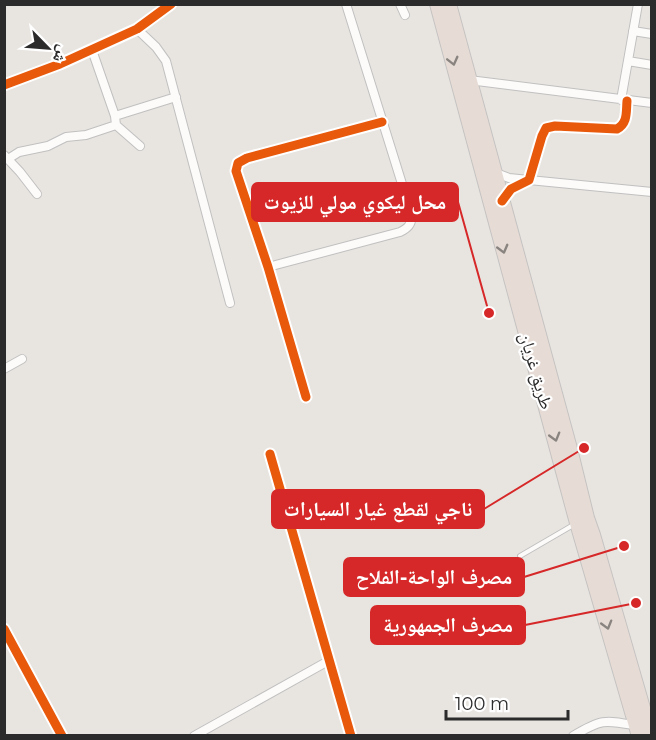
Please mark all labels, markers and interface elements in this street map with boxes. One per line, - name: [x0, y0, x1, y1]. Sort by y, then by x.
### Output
- north arrow: [18, 18, 78, 78]
- text: ش: [49, 42, 73, 66]
- one-way arrow: [446, 55, 458, 66]
- callout: محل ليكوي مولي للزيوت: [252, 183, 458, 221]
- text: محل ليكوي مولي للزيوت: [264, 190, 446, 218]
- one-way arrow: [496, 243, 508, 254]
- street label: طريق غريان: [515, 330, 557, 412]
- one-way arrow: [548, 431, 560, 442]
- callout: ناجي لقطع غيار السيارات: [272, 490, 484, 528]
- text: ناجي لقطع غيار السيارات: [284, 497, 472, 525]
- callout: مصرف الواحة-الفلاح: [344, 558, 524, 596]
- text: مصرف الواحة-الفلاح: [356, 565, 512, 590]
- callout: مصرف الجمهورية: [371, 606, 525, 644]
- text: مصرف الجمهورية: [383, 613, 513, 637]
- one-way arrow: [600, 620, 613, 630]
- scale bar: [446, 683, 568, 721]
- text: 100 m: [455, 693, 509, 715]

